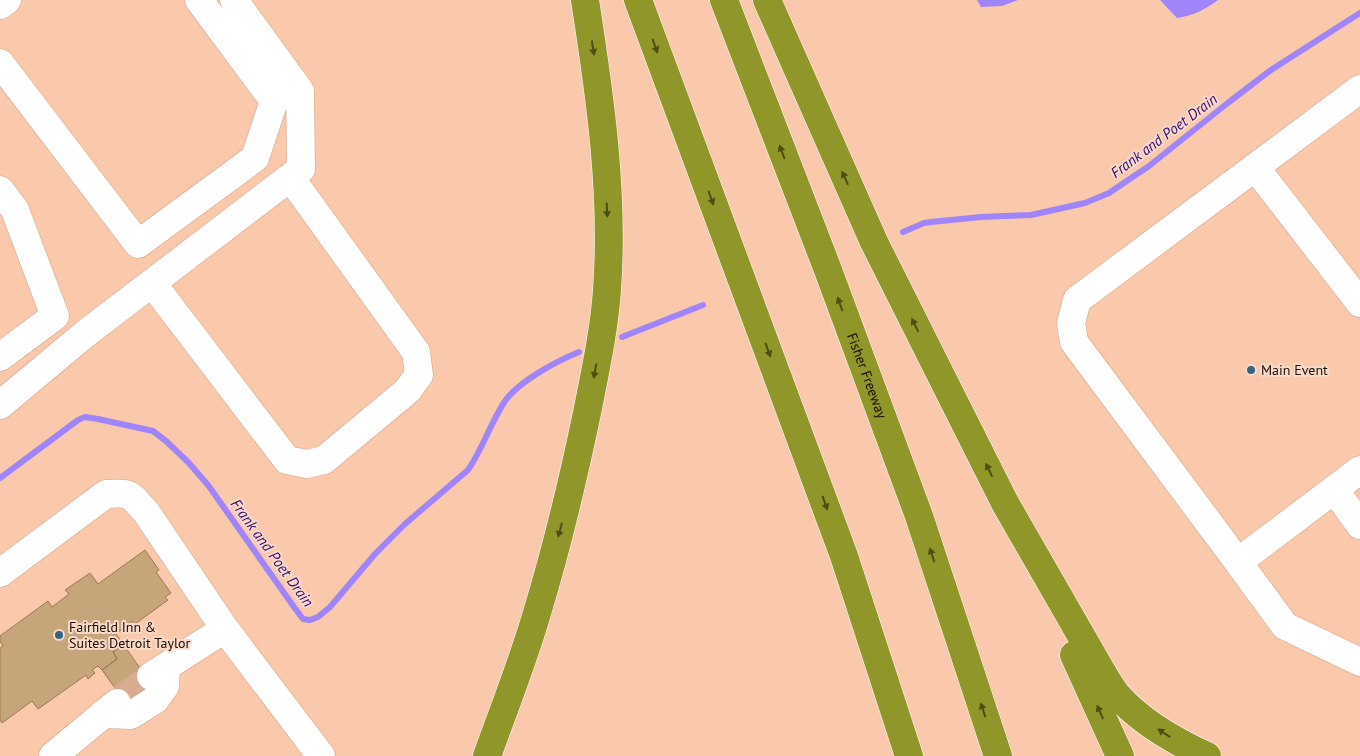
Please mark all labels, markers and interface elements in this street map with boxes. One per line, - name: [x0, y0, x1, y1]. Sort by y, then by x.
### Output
- one-way arrow: [652, 38, 659, 53]
- one-way arrow: [589, 41, 597, 57]
- water label: Frank and Poet Drain: [1106, 89, 1221, 182]
- one-way arrow: [778, 145, 786, 159]
- one-way arrow: [841, 171, 849, 185]
- one-way arrow: [707, 191, 715, 206]
- one-way arrow: [604, 202, 612, 218]
- one-way arrow: [836, 296, 844, 311]
- one-way arrow: [911, 317, 919, 332]
- street label: Fisher Freeway: [843, 330, 891, 421]
- one-way arrow: [765, 343, 772, 358]
- place label: Main Event: [1261, 361, 1328, 379]
- one-way arrow: [591, 364, 599, 380]
- marker: Main Event: [1245, 364, 1257, 376]
- one-way arrow: [985, 462, 993, 477]
- water label: Frank and Poet Drain: [227, 495, 318, 611]
- one-way arrow: [821, 495, 829, 510]
- one-way arrow: [556, 522, 564, 538]
- one-way arrow: [928, 548, 935, 563]
- place label: Fairfield Inn & Suites Detroit Taylor: [69, 618, 191, 652]
- marker: Fairfield Inn & Suites Detroit Taylor: [53, 629, 65, 641]
- one-way arrow: [979, 702, 986, 717]
- one-way arrow: [1096, 705, 1104, 719]
- one-way arrow: [1157, 728, 1170, 738]

